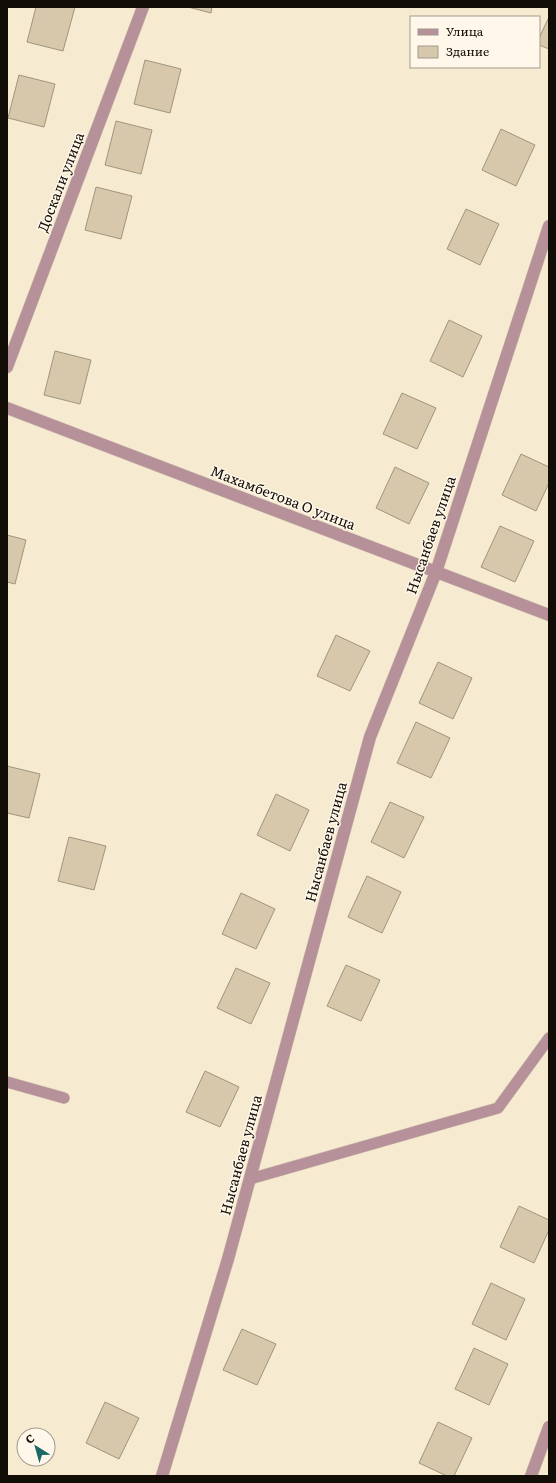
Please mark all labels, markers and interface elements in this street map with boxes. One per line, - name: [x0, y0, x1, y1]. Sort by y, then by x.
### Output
- legend: [410, 16, 540, 68]
- text: Улица: [446, 22, 484, 40]
- text: Здание: [446, 42, 489, 60]
- street label: Доскали улица: [32, 129, 88, 234]
- street label: Махамбетова О улица: [208, 460, 359, 534]
- street label: Нысанбаев улица: [400, 472, 460, 597]
- street label: Нысанбаев улица: [299, 779, 351, 904]
- street label: Нысанбаев улица: [214, 1092, 266, 1217]
- north arrow: [16, 1427, 56, 1467]
- text: С: [21, 1429, 37, 1447]

